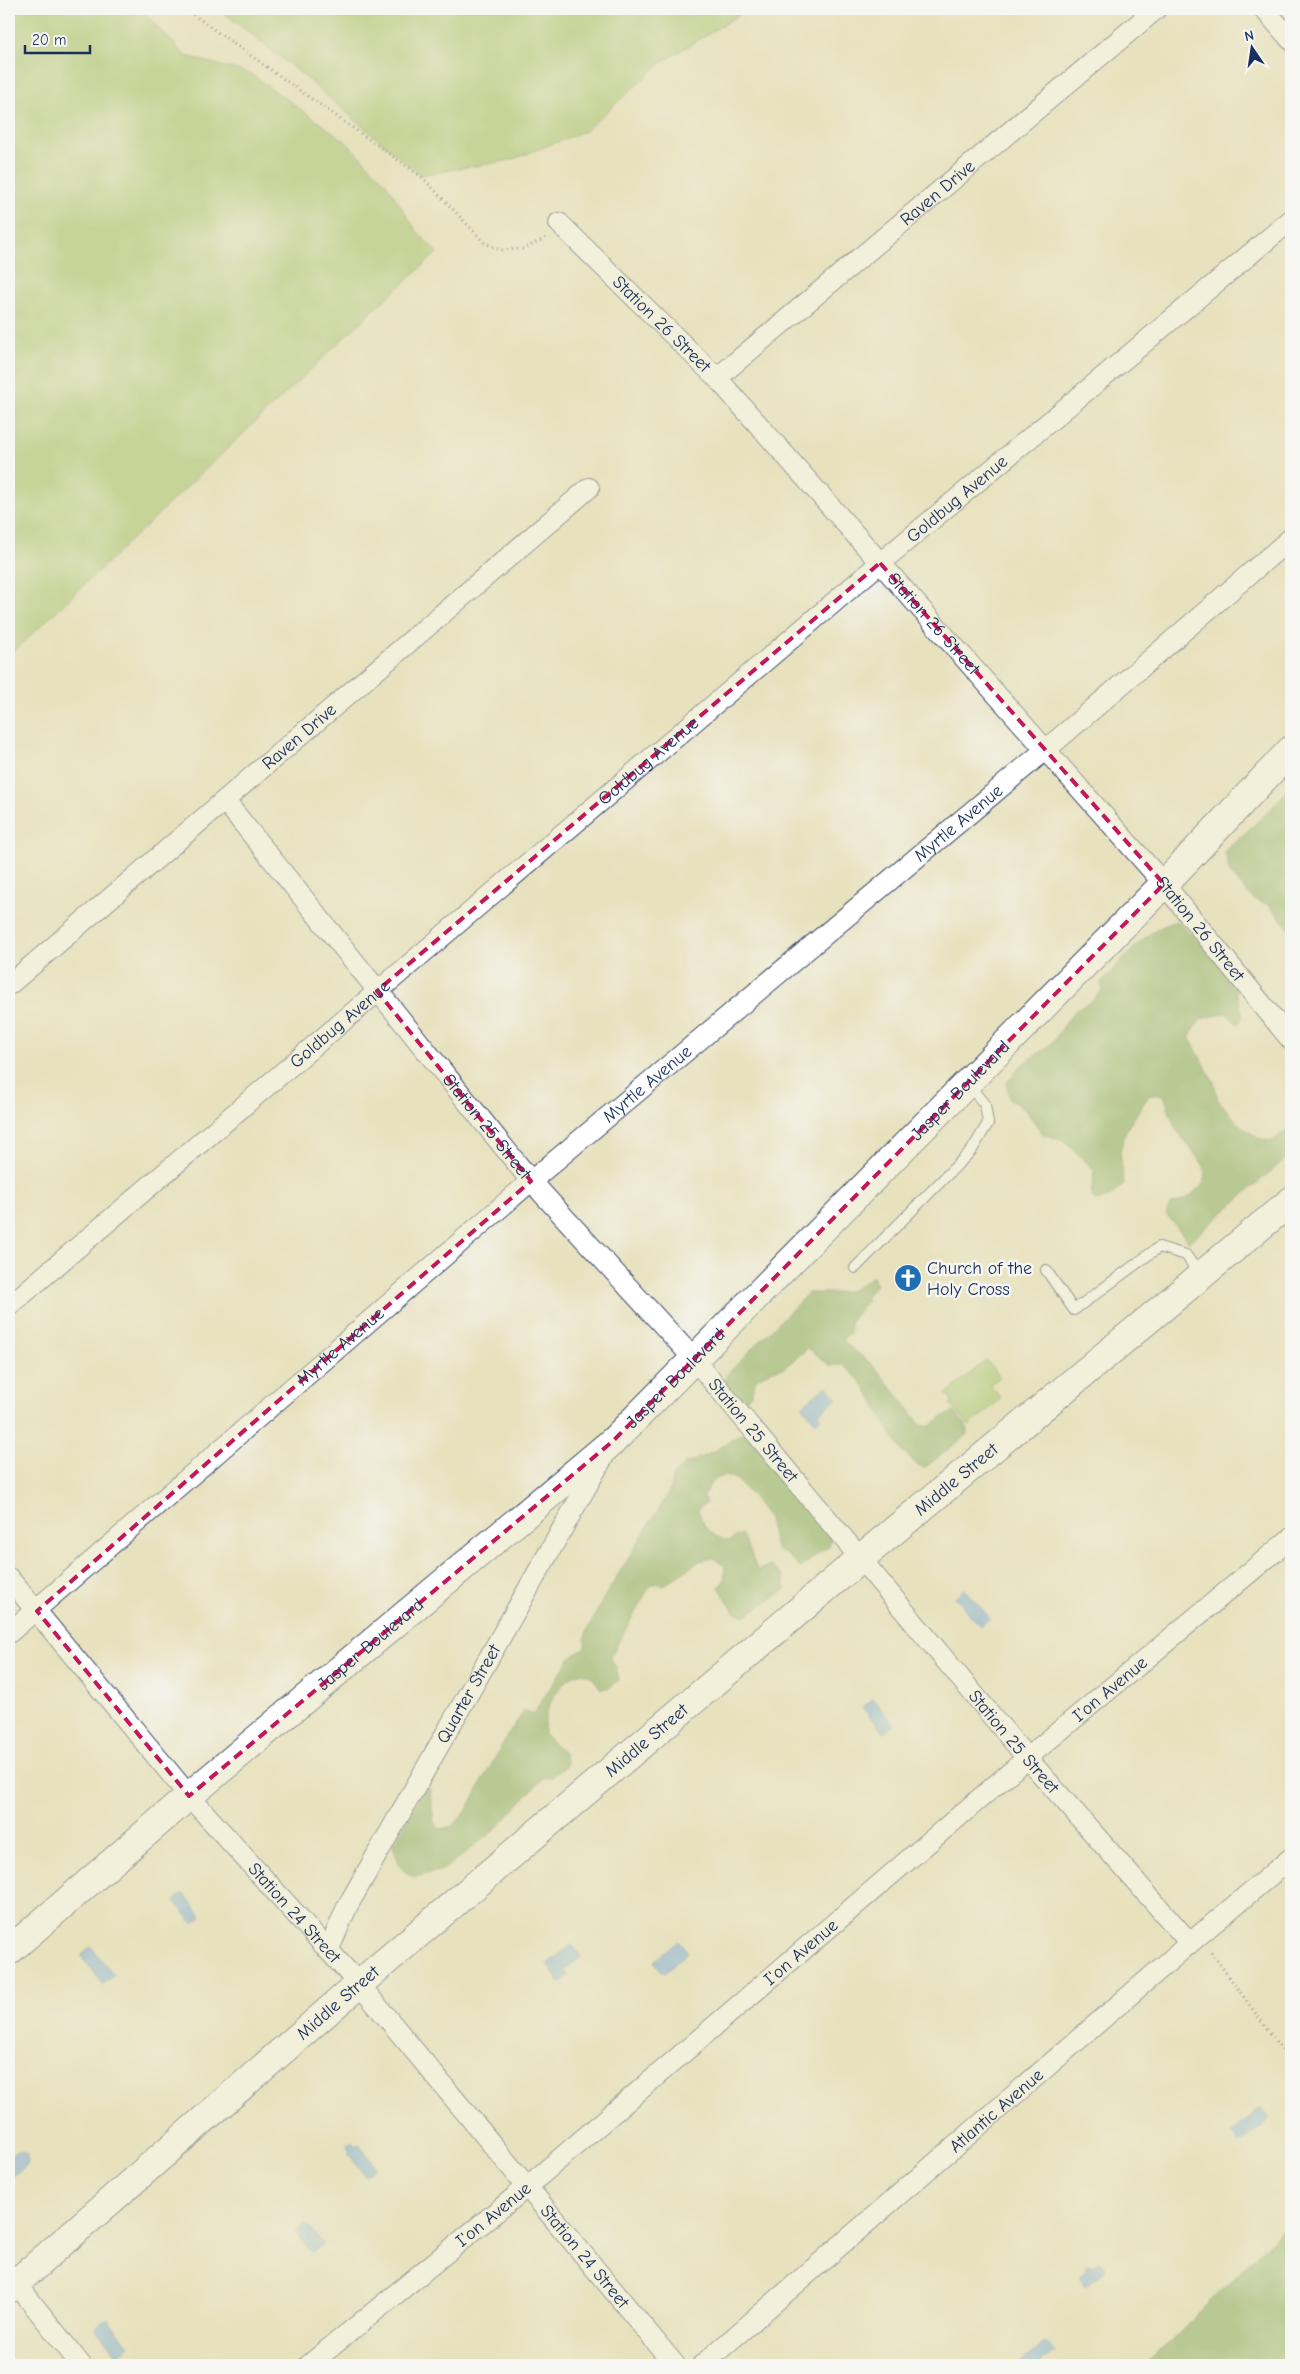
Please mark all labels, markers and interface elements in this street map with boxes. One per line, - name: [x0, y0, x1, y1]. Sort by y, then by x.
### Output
- scale bar: [25, 22, 90, 54]
- north arrow: [1228, 22, 1278, 72]
- text: N: [1243, 27, 1256, 45]
- text: 20 m: [32, 31, 66, 49]
- street label: Raven Drive: [896, 156, 979, 230]
- street label: Station 26 Street: [608, 272, 715, 377]
- street label: Goldbug Avenue: [902, 451, 1012, 547]
- street label: Station 26 Street: [883, 569, 985, 680]
- street label: Raven Drive: [258, 699, 341, 774]
- street label: Goldbug Avenue: [594, 713, 703, 810]
- street label: Myrtle Avenue: [910, 780, 1007, 866]
- street label: Station 26 Street: [1151, 872, 1249, 986]
- street label: Goldbug Avenue: [286, 975, 395, 1073]
- street label: Jasper Boulevard: [906, 1036, 1014, 1145]
- street label: Myrtle Avenue: [599, 1041, 696, 1127]
- street label: Station 25 Street: [438, 1070, 536, 1184]
- place label: Church of the Holy Cross: [927, 1258, 1032, 1300]
- church icon: Church of the Holy Cross: [893, 1263, 923, 1293]
- street label: Myrtle Avenue: [292, 1303, 389, 1390]
- street label: Jasper Boulevard: [622, 1324, 730, 1433]
- street label: Station 25 Street: [704, 1374, 803, 1487]
- street label: Middle Street: [910, 1438, 1003, 1520]
- street label: Jasper Boulevard: [313, 1594, 428, 1695]
- street label: Quarter Street: [432, 1640, 506, 1747]
- street label: I'on Avenue: [1068, 1652, 1152, 1727]
- street label: Station 25 Street: [964, 1686, 1064, 1799]
- street label: Middle Street: [601, 1699, 693, 1782]
- street label: Station 24 Street: [243, 1859, 345, 1968]
- street label: I'on Avenue: [760, 1915, 842, 1990]
- street label: Middle Street: [293, 1961, 384, 2044]
- street label: Atlantic Avenue: [945, 2065, 1048, 2157]
- street label: I'on Avenue: [452, 2178, 535, 2252]
- street label: Station 24 Street: [536, 2201, 634, 2313]

